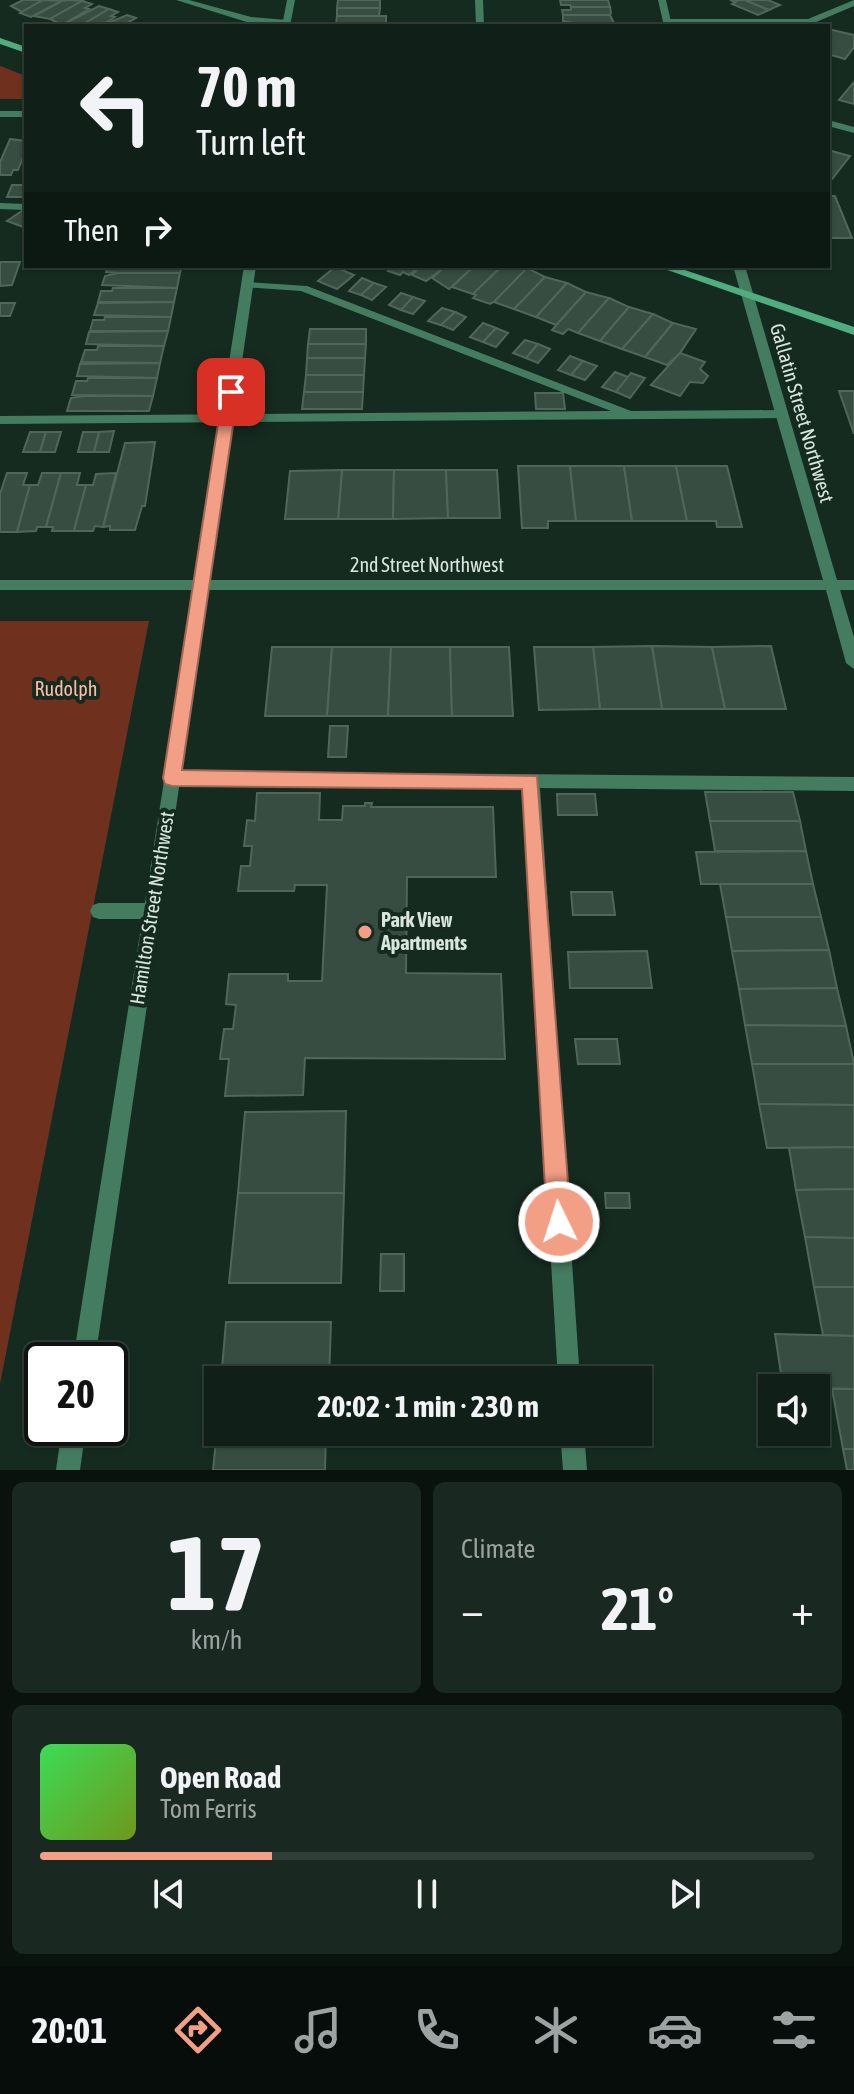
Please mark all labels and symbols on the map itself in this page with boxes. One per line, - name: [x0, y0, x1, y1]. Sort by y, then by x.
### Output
- street label: Gallatin Street Northwest: [766, 321, 839, 505]
- pin: [197, 358, 265, 426]
- street label: 2nd Street Northwest: [350, 553, 504, 576]
- park label: Rudolph: [34, 677, 98, 700]
- street label: Hamilton Street Northwest: [125, 809, 178, 1006]
- place label: Park View Apartments: [380, 908, 467, 954]
- marker: Park View Apartments: [356, 923, 374, 941]
- position arrow: [517, 1180, 601, 1264]
- speed limit sign: 20: [24, 1342, 128, 1446]

